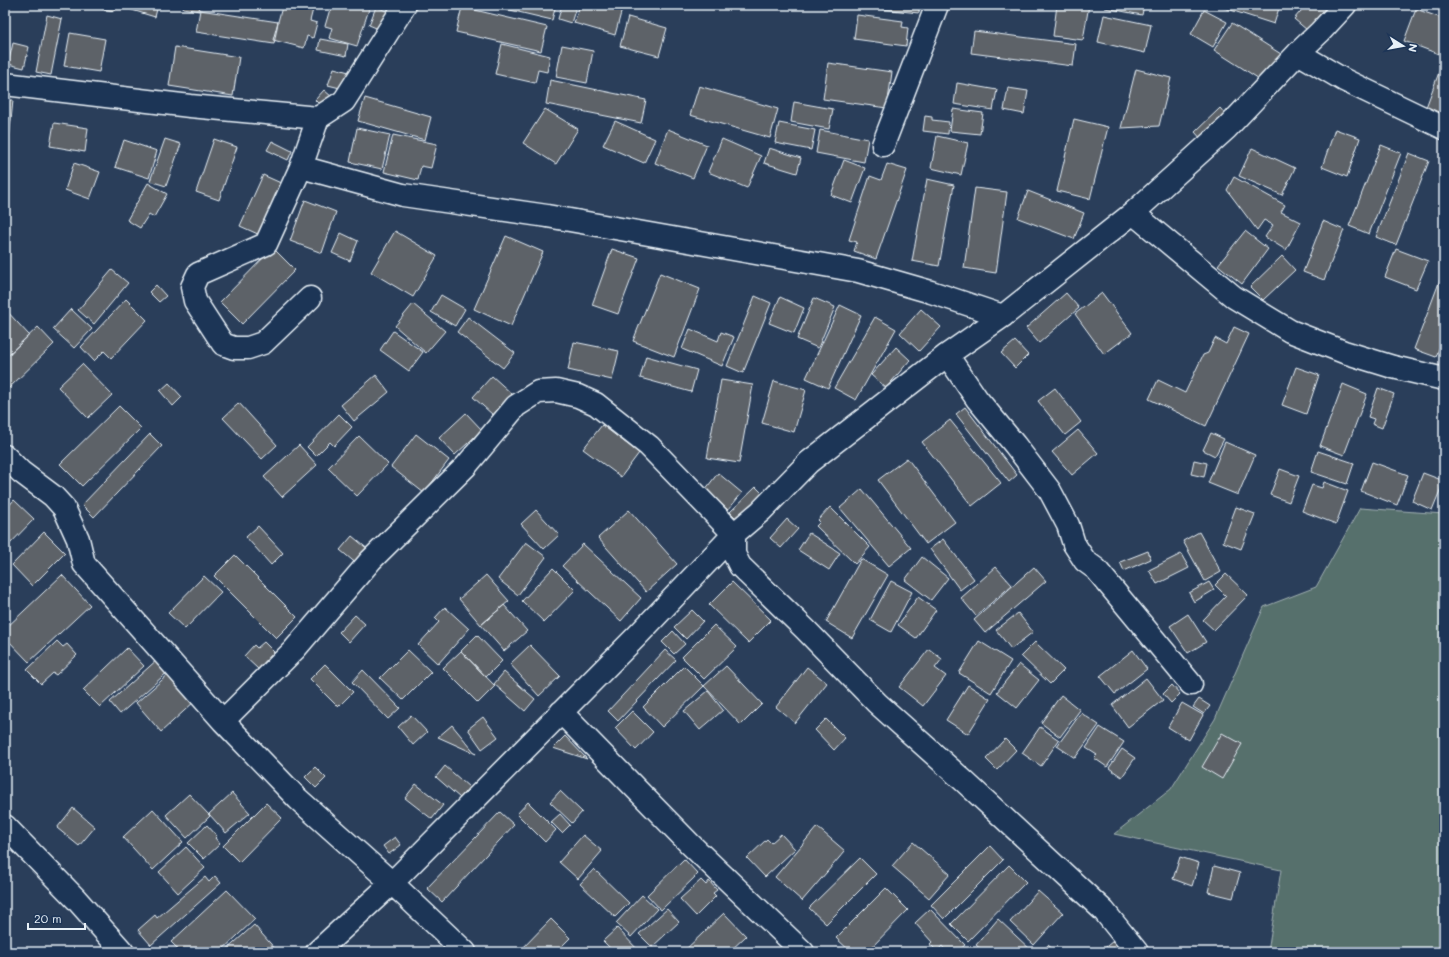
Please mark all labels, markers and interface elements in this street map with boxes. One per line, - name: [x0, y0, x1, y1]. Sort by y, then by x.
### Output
- north arrow: [1383, 26, 1423, 66]
- text: N: [1405, 42, 1421, 54]
- scale bar: [28, 905, 85, 931]
- text: 20 m: [34, 910, 62, 926]

